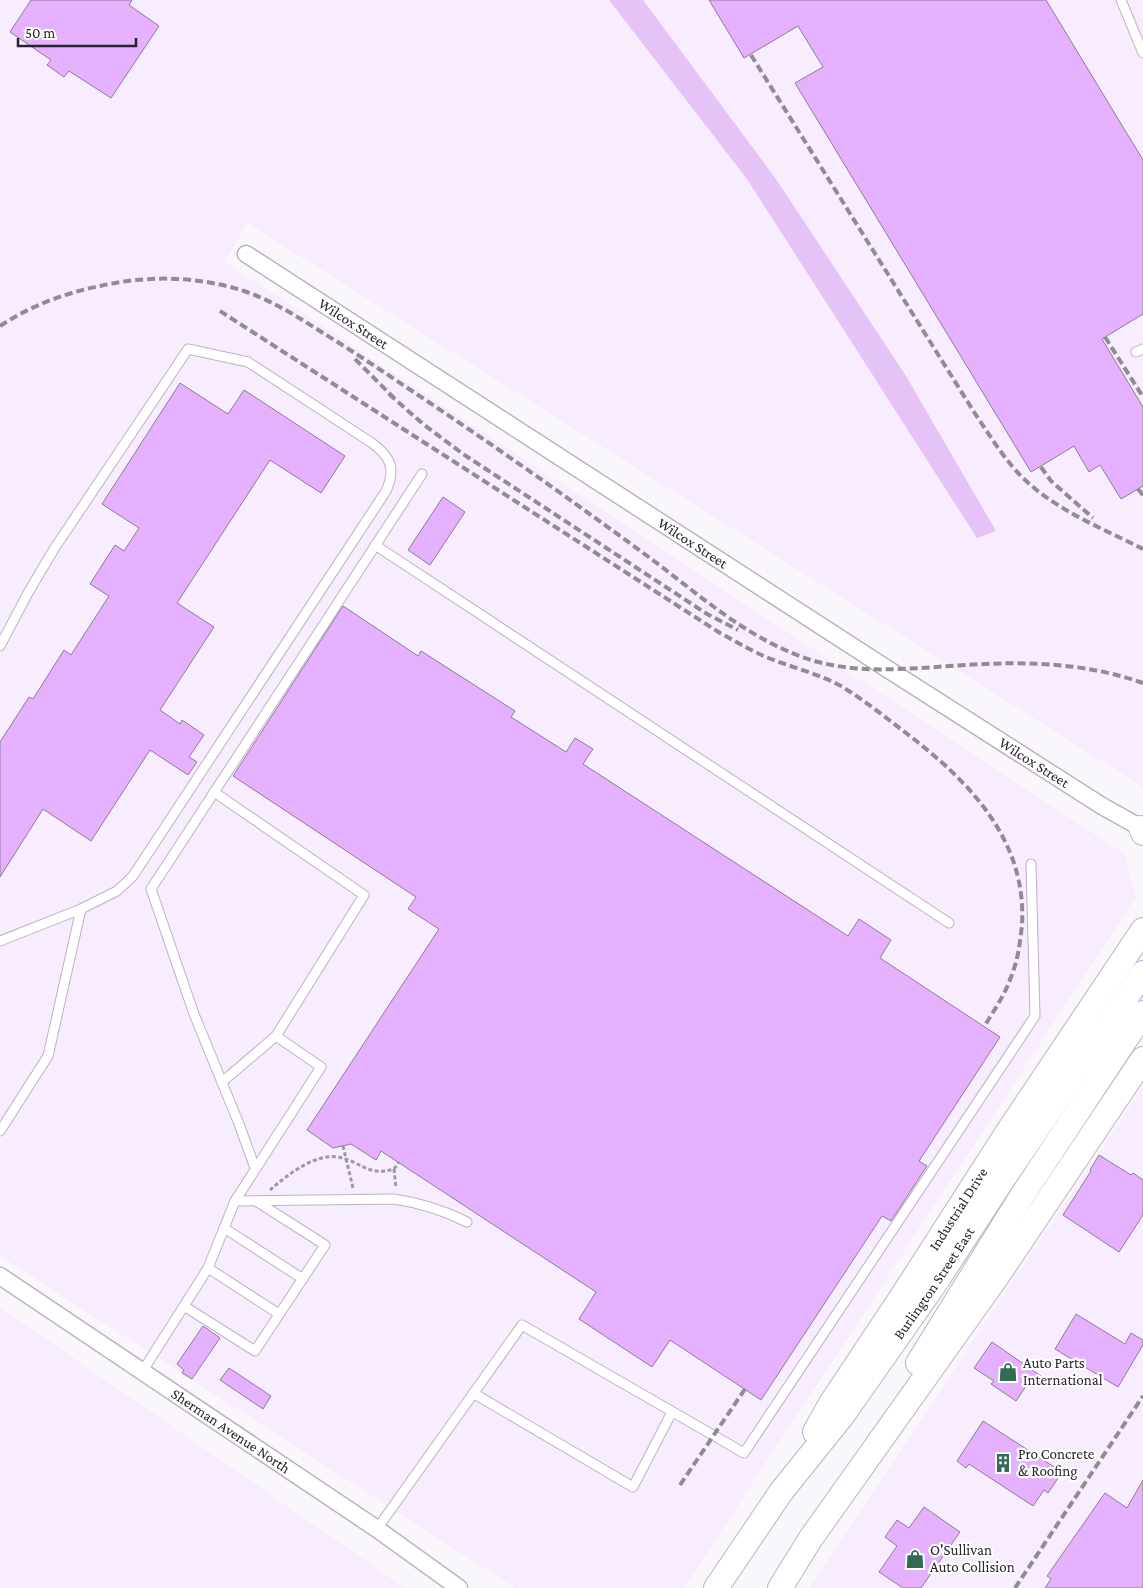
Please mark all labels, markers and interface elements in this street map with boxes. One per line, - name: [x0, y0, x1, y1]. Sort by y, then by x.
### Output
- scale bar: [18, 15, 135, 47]
- text: 50 m: [25, 25, 55, 41]
- street label: Wilcox Street: [316, 295, 392, 353]
- street label: Wilcox Street: [655, 515, 731, 572]
- street label: Wilcox Street: [996, 734, 1073, 791]
- street label: Industrial Drive: [926, 1164, 991, 1253]
- street label: Burlington Street East: [890, 1223, 978, 1342]
- place label: Auto Parts International: [1023, 1355, 1103, 1388]
- shop icon: Auto Parts International: [997, 1361, 1019, 1383]
- street label: Sherman Avenue North: [168, 1385, 293, 1476]
- place label: Pro Concrete & Roofing: [1018, 1446, 1095, 1480]
- building icon: Pro Concrete & Roofing: [992, 1452, 1014, 1474]
- place label: O'Sullivan Auto Collision: [930, 1542, 1015, 1575]
- shop icon: O'Sullivan Auto Collision: [904, 1548, 926, 1570]

